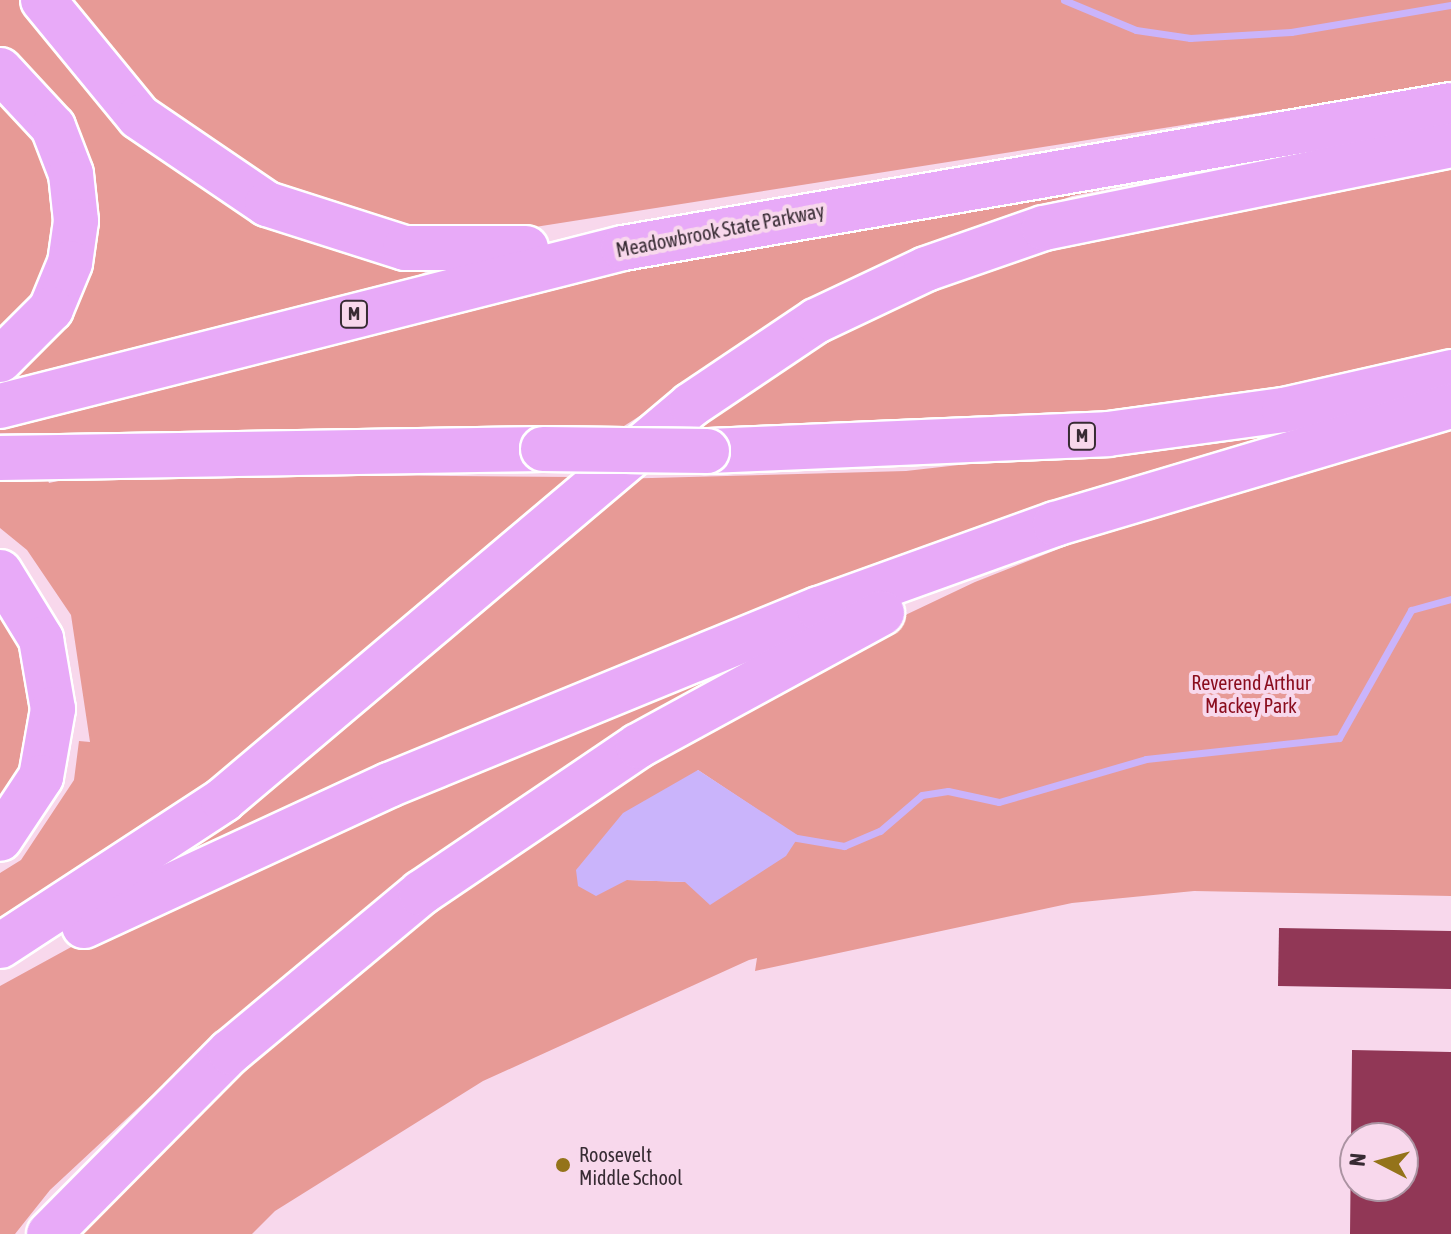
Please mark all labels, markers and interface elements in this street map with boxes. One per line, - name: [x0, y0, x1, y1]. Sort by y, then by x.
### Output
- street label: Meadowbrook State Parkway: [614, 198, 826, 262]
- road number: M: [338, 300, 370, 328]
- road number: M: [1066, 422, 1098, 450]
- park label: Reverend Arthur Mackey Park: [1191, 671, 1311, 718]
- north arrow: [1339, 1122, 1419, 1202]
- place label: Roosevelt Middle School: [579, 1142, 682, 1189]
- text: N: [1344, 1152, 1371, 1168]
- marker: Roosevelt Middle School: [554, 1156, 572, 1174]

